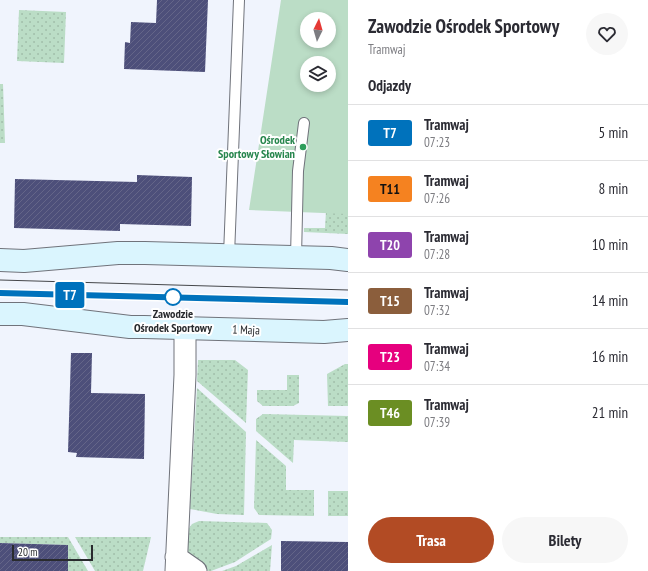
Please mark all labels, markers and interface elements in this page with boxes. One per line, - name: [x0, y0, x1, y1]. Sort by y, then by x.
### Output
- north arrow: [300, 12, 336, 48]
- map controls: [300, 12, 336, 92]
- button: heart: [586, 13, 628, 55]
- text: Zawodzie Ośrodek Sportowy: [368, 14, 559, 38]
- text: Tramwaj: [368, 41, 406, 58]
- button: layers: [300, 56, 336, 92]
- text: Odjazdy: [368, 76, 411, 95]
- text: Tramwaj: [424, 115, 469, 134]
- text: 5 min: [598, 123, 628, 142]
- text: T7: [383, 124, 397, 142]
- place label: Ośrodek Sportowy Słowian: [218, 132, 295, 161]
- text: 07:23: [424, 134, 450, 151]
- marker: Ośrodek Sportowy Słowian: [298, 142, 308, 152]
- text: Tramwaj: [424, 171, 469, 190]
- text: 8 min: [598, 179, 628, 198]
- text: T11: [380, 180, 400, 198]
- text: 07:26: [424, 190, 450, 207]
- text: Tramwaj: [424, 227, 469, 246]
- text: 10 min: [592, 235, 628, 254]
- text: T20: [380, 236, 400, 254]
- text: 07:28: [424, 246, 450, 263]
- line badge: T7: [52, 282, 88, 308]
- text: Tramwaj: [424, 283, 469, 302]
- text: T7: [63, 286, 77, 304]
- marker: Zawodzie Ośrodek Sportowy: [164, 288, 182, 306]
- text: 14 min: [592, 291, 628, 310]
- text: T15: [380, 292, 400, 310]
- text: 07:32: [424, 302, 450, 319]
- place label: Zawodzie Ośrodek Sportowy: [134, 306, 212, 335]
- street label: 1 Maja: [232, 322, 260, 337]
- text: Tramwaj: [424, 339, 469, 358]
- text: 16 min: [592, 347, 628, 366]
- text: T23: [380, 348, 400, 366]
- text: 07:34: [424, 358, 450, 375]
- text: Tramwaj: [424, 395, 469, 414]
- text: 21 min: [592, 403, 628, 422]
- text: T46: [380, 404, 400, 422]
- text: 07:39: [424, 414, 450, 431]
- button: Trasa: [368, 517, 494, 563]
- button: Bilety: [502, 517, 628, 563]
- scale bar: [12, 543, 93, 562]
- text: 20 m: [18, 545, 37, 559]

